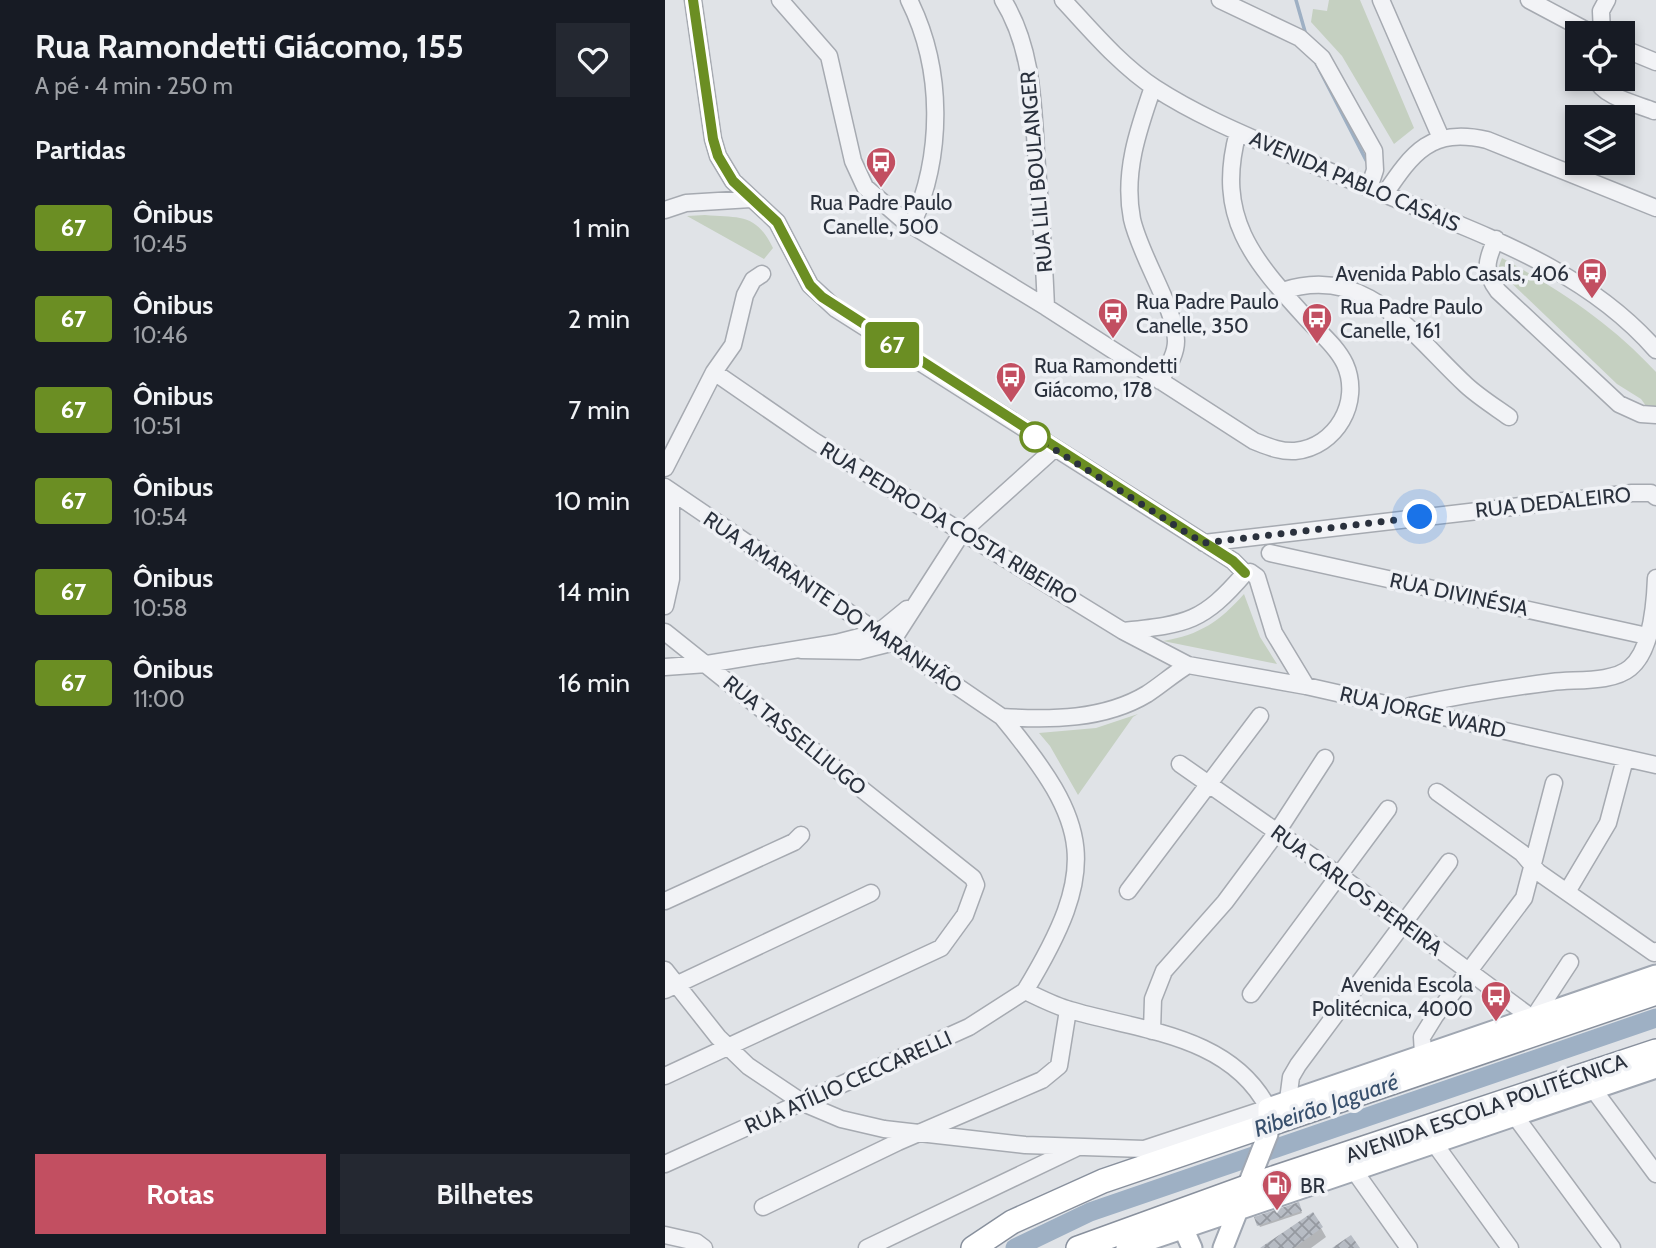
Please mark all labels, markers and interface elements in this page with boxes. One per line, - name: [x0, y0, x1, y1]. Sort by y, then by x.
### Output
- map controls: [1565, 21, 1635, 175]
- button: locate: [1565, 21, 1635, 91]
- button: heart: [556, 23, 630, 97]
- text: Rua Ramondetti Giácomo, 155: [35, 26, 464, 66]
- street label: RUA LILI BOULANGER: [1015, 70, 1057, 274]
- text: A pé · 4 min · 250 m: [35, 72, 233, 100]
- button: layers: [1565, 105, 1635, 175]
- street label: AVENIDA PABLO CASAIS: [1246, 125, 1464, 237]
- text: Partidas: [35, 134, 126, 166]
- bus stop icon: Rua Padre Paulo Canelle, 500: [864, 145, 898, 189]
- place label: Rua Padre Paulo Canelle, 500: [810, 190, 952, 239]
- text: Ônibus: [133, 198, 213, 230]
- text: 1 min: [573, 212, 630, 244]
- text: 67: [61, 213, 86, 242]
- text: 10:45: [133, 230, 187, 258]
- bus stop icon: Avenida Pablo Casals, 406: [1575, 256, 1609, 300]
- place label: Avenida Pablo Casals, 406: [1335, 261, 1569, 286]
- text: Ônibus: [133, 289, 213, 321]
- place label: Rua Padre Paulo Canelle, 350: [1136, 289, 1279, 338]
- place label: Rua Padre Paulo Canelle, 161: [1340, 294, 1483, 343]
- bus stop icon: Rua Padre Paulo Canelle, 350: [1096, 296, 1130, 340]
- bus stop icon: Rua Padre Paulo Canelle, 161: [1300, 301, 1334, 345]
- text: 2 min: [568, 303, 630, 335]
- text: 67: [61, 304, 86, 333]
- text: 10:46: [133, 321, 188, 349]
- line badge: 67: [861, 322, 923, 368]
- text: 67: [879, 330, 905, 359]
- place label: Rua Ramondetti Giácomo, 178: [1034, 353, 1178, 402]
- bus stop icon: Rua Ramondetti Giácomo, 178: [994, 360, 1028, 404]
- text: Ônibus: [133, 380, 213, 412]
- text: 7 min: [568, 394, 630, 426]
- text: 67: [61, 395, 86, 424]
- text: 10:51: [133, 412, 181, 440]
- unlabelled marker: [1020, 422, 1050, 452]
- street label: RUA PEDRO DA COSTA RIBEIRO: [816, 436, 1082, 610]
- text: Ônibus: [133, 471, 213, 503]
- street label: RUA DEDALEIRO: [1474, 481, 1632, 523]
- text: 10 min: [555, 485, 630, 517]
- text: 67: [61, 486, 86, 515]
- your location: [1402, 499, 1437, 534]
- text: 10:54: [133, 503, 187, 531]
- street label: RUA AMARANTE DO MARANHÃO: [699, 505, 968, 698]
- text: Ônibus: [133, 562, 213, 594]
- street label: RUA DIVINÉSIA: [1387, 567, 1531, 621]
- text: 14 min: [558, 576, 630, 608]
- text: 67: [61, 577, 86, 606]
- text: 10:58: [133, 594, 188, 622]
- text: Ônibus: [133, 653, 213, 685]
- text: 16 min: [558, 667, 630, 699]
- text: 67: [61, 668, 86, 697]
- street label: RUA TASSELLIUGO: [719, 670, 871, 800]
- street label: RUA JORGE WARD: [1337, 681, 1509, 743]
- text: 11:00: [133, 685, 185, 713]
- street label: RUA CARLOS PEREIRA: [1266, 819, 1448, 961]
- place label: Avenida Escola Politécnica, 4000: [1312, 972, 1473, 1021]
- bus stop icon: Avenida Escola Politécnica, 4000: [1479, 979, 1513, 1023]
- street label: RUA ATÍLIO CECCARELLI: [741, 1025, 955, 1139]
- street label: AVENIDA ESCOLA POLITÉCNICA: [1342, 1048, 1630, 1168]
- water label: Ribeirão Jaguaré: [1250, 1067, 1402, 1143]
- button: Rotas: [35, 1154, 326, 1234]
- button: Bilhetes: [340, 1154, 630, 1234]
- fuel station icon: BR: [1260, 1168, 1294, 1212]
- place label: BR: [1300, 1173, 1326, 1198]

